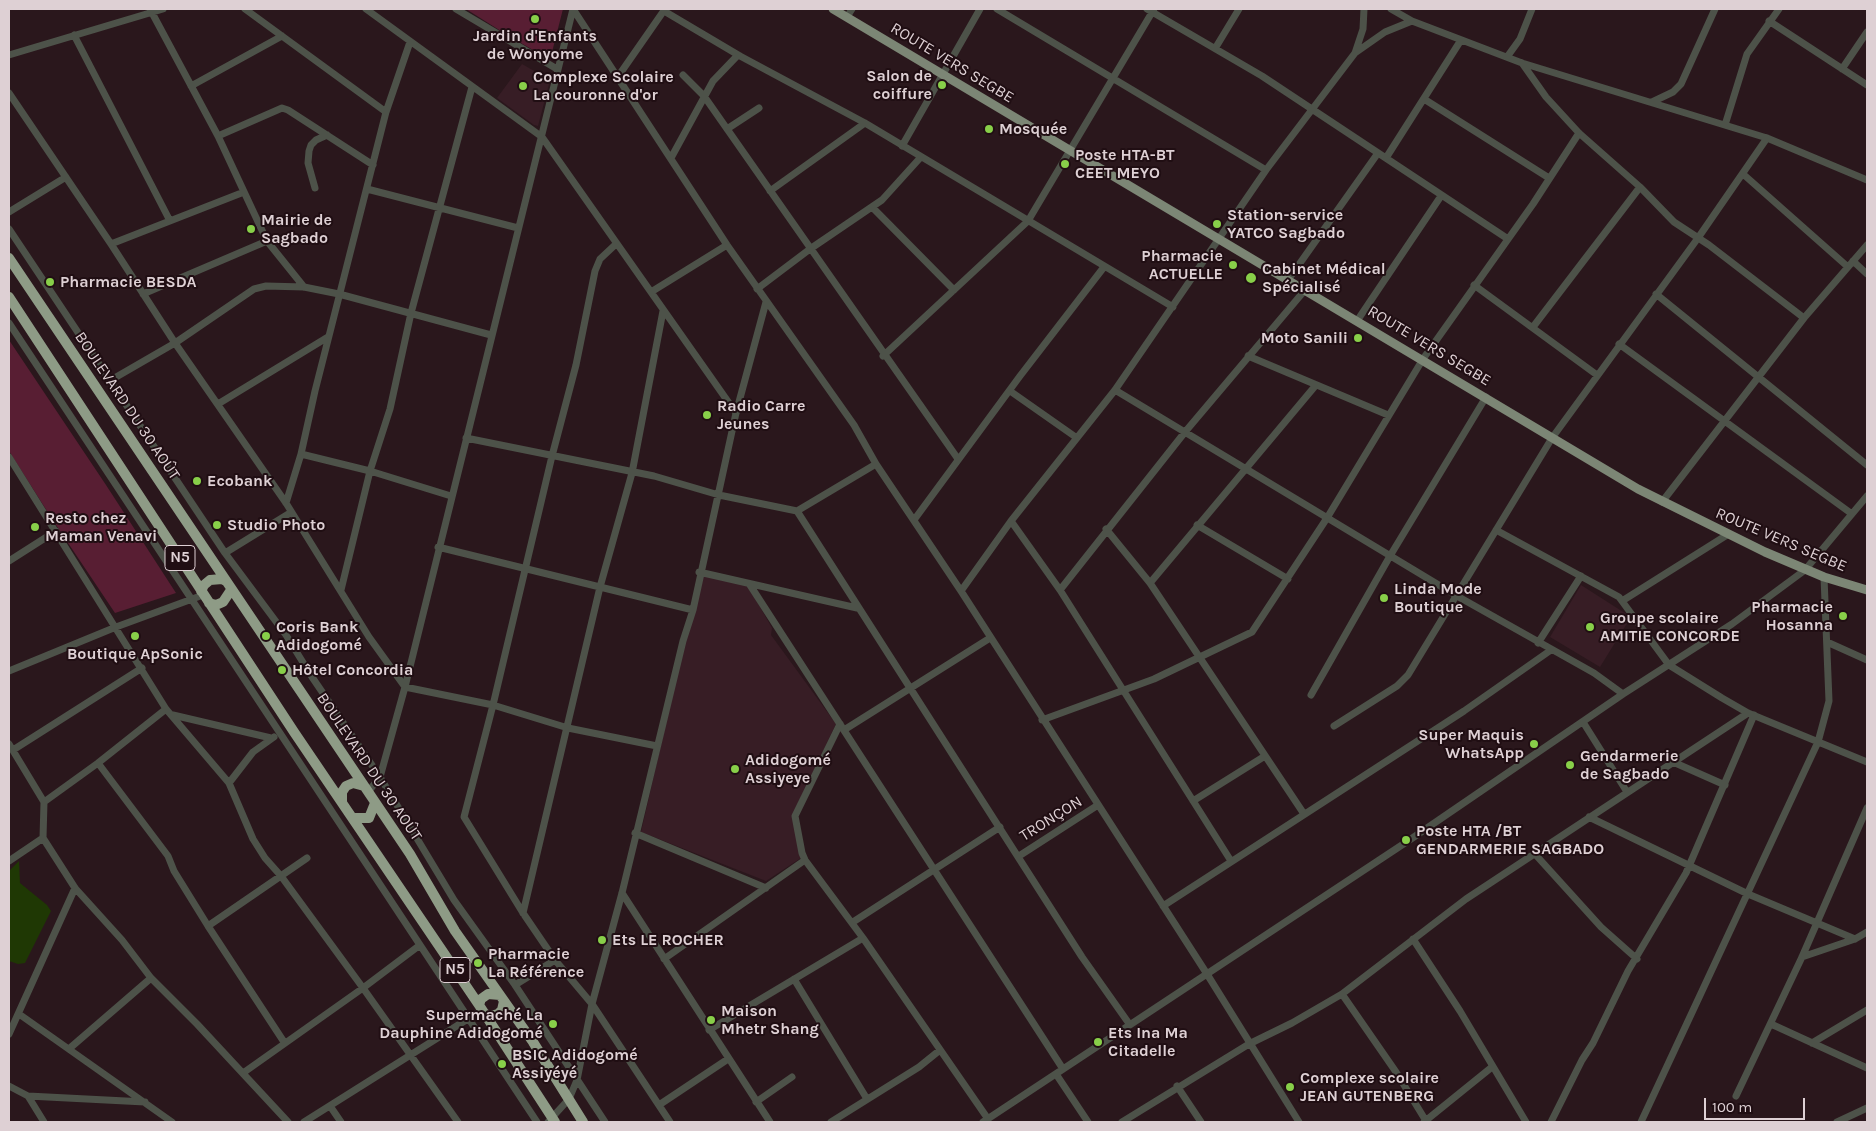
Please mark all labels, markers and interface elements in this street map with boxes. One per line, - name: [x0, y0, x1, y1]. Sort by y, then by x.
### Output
- marker: Jardin d'Enfants de Wonyome: [529, 13, 541, 25]
- street label: ROUTE VERS SEGBE: [887, 19, 1017, 107]
- place label: Jardin d'Enfants de Wonyome: [473, 26, 597, 64]
- place label: Salon de coiffure: [866, 66, 932, 104]
- place label: Complexe Scolaire La couronne d'or: [533, 67, 674, 105]
- marker: Salon de coiffure: [936, 79, 948, 91]
- marker: Complexe Scolaire La couronne d'or: [517, 80, 529, 92]
- place label: Mosquée: [999, 119, 1067, 139]
- marker: Mosquée: [983, 123, 995, 135]
- place label: Poste HTA-BT CEET MEYO: [1075, 145, 1175, 183]
- marker: Poste HTA-BT CEET MEYO: [1059, 158, 1071, 170]
- place label: Station-service YATCO Sagbado: [1227, 205, 1345, 243]
- place label: Mairie de Sagbado: [261, 210, 332, 248]
- marker: Station-service YATCO Sagbado: [1211, 218, 1223, 230]
- marker: Mairie de Sagbado: [245, 223, 257, 235]
- place label: Pharmacie ACTUELLE: [1141, 246, 1223, 284]
- marker: Pharmacie ACTUELLE: [1227, 259, 1239, 271]
- place label: Cabinet Médical Spécialisé: [1262, 259, 1386, 297]
- marker: Cabinet Médical Spécialisé: [1244, 271, 1258, 285]
- place label: Pharmacie BESDA: [60, 272, 197, 292]
- marker: Pharmacie BESDA: [44, 276, 56, 288]
- street label: ROUTE VERS SEGBE: [1364, 302, 1494, 390]
- street label: BOULEVARD DU 30 AOÛT: [70, 328, 184, 484]
- place label: Moto Sanili: [1261, 328, 1348, 348]
- marker: Moto Sanili: [1352, 332, 1364, 344]
- place label: Radio Carre Jeunes: [717, 396, 805, 434]
- marker: Radio Carre Jeunes: [701, 409, 713, 421]
- place label: Ecobank: [207, 471, 273, 491]
- marker: Ecobank: [191, 475, 203, 487]
- street label: ROUTE VERS SEGBE: [1713, 504, 1849, 576]
- place label: Resto chez Maman Venavi: [45, 508, 157, 546]
- place label: Studio Photo: [227, 515, 325, 535]
- marker: Studio Photo: [211, 519, 223, 531]
- marker: Resto chez Maman Venavi: [29, 521, 41, 533]
- road number: N5: [165, 546, 195, 570]
- place label: Linda Mode Boutique: [1394, 579, 1482, 617]
- marker: Linda Mode Boutique: [1378, 592, 1390, 604]
- place label: Pharmacie Hosanna: [1751, 597, 1833, 635]
- place label: Groupe scolaire AMITIE CONCORDE: [1600, 608, 1740, 646]
- marker: Pharmacie Hosanna: [1837, 610, 1849, 622]
- place label: Coris Bank Adidogomé: [276, 617, 362, 655]
- marker: Groupe scolaire AMITIE CONCORDE: [1584, 621, 1596, 633]
- marker: Boutique ApSonic: [129, 630, 141, 642]
- marker: Coris Bank Adidogomé: [260, 630, 272, 642]
- place label: Boutique ApSonic: [67, 644, 203, 664]
- place label: Hôtel Concordia: [292, 660, 413, 680]
- marker: Hôtel Concordia: [276, 664, 288, 676]
- street label: BOULEVARD DU 30 AOÛT: [312, 689, 426, 845]
- place label: Super Maquis WhatsApp: [1418, 725, 1524, 763]
- marker: Super Maquis WhatsApp: [1528, 738, 1540, 750]
- place label: Gendarmerie de Sagbado: [1580, 746, 1678, 784]
- place label: Adidogomé Assiyeye: [745, 750, 831, 788]
- marker: Gendarmerie de Sagbado: [1564, 759, 1576, 771]
- marker: Adidogomé Assiyeye: [729, 763, 741, 775]
- street label: TRONÇON: [1016, 792, 1086, 846]
- place label: Poste HTA /BT GENDARMERIE SAGBADO: [1416, 821, 1604, 859]
- marker: Poste HTA /BT GENDARMERIE SAGBADO: [1400, 834, 1412, 846]
- place label: Ets LE ROCHER: [612, 930, 724, 950]
- marker: Ets LE ROCHER: [596, 934, 608, 946]
- place label: Pharmacie La Référence: [488, 944, 584, 982]
- marker: Pharmacie La Référence: [472, 957, 484, 969]
- road number: N5: [440, 958, 470, 982]
- place label: Maison Mhetr Shang: [721, 1001, 819, 1039]
- place label: Supermaché La Dauphine Adidogomé: [379, 1005, 543, 1043]
- marker: Maison Mhetr Shang: [705, 1014, 717, 1026]
- marker: Supermaché La Dauphine Adidogomé: [547, 1018, 559, 1030]
- place label: Ets Ina Ma Citadelle: [1108, 1023, 1188, 1061]
- marker: Ets Ina Ma Citadelle: [1092, 1036, 1104, 1048]
- place label: BSIC Adidogomé Assiyéyé: [512, 1045, 638, 1083]
- marker: BSIC Adidogomé Assiyéyé: [496, 1058, 508, 1070]
- place label: Complexe scolaire JEAN GUTENBERG: [1300, 1068, 1439, 1106]
- marker: Complexe scolaire JEAN GUTENBERG: [1284, 1081, 1296, 1093]
- scale bar: [1706, 1088, 1807, 1120]
- text: 100 m: [1712, 1098, 1752, 1116]

